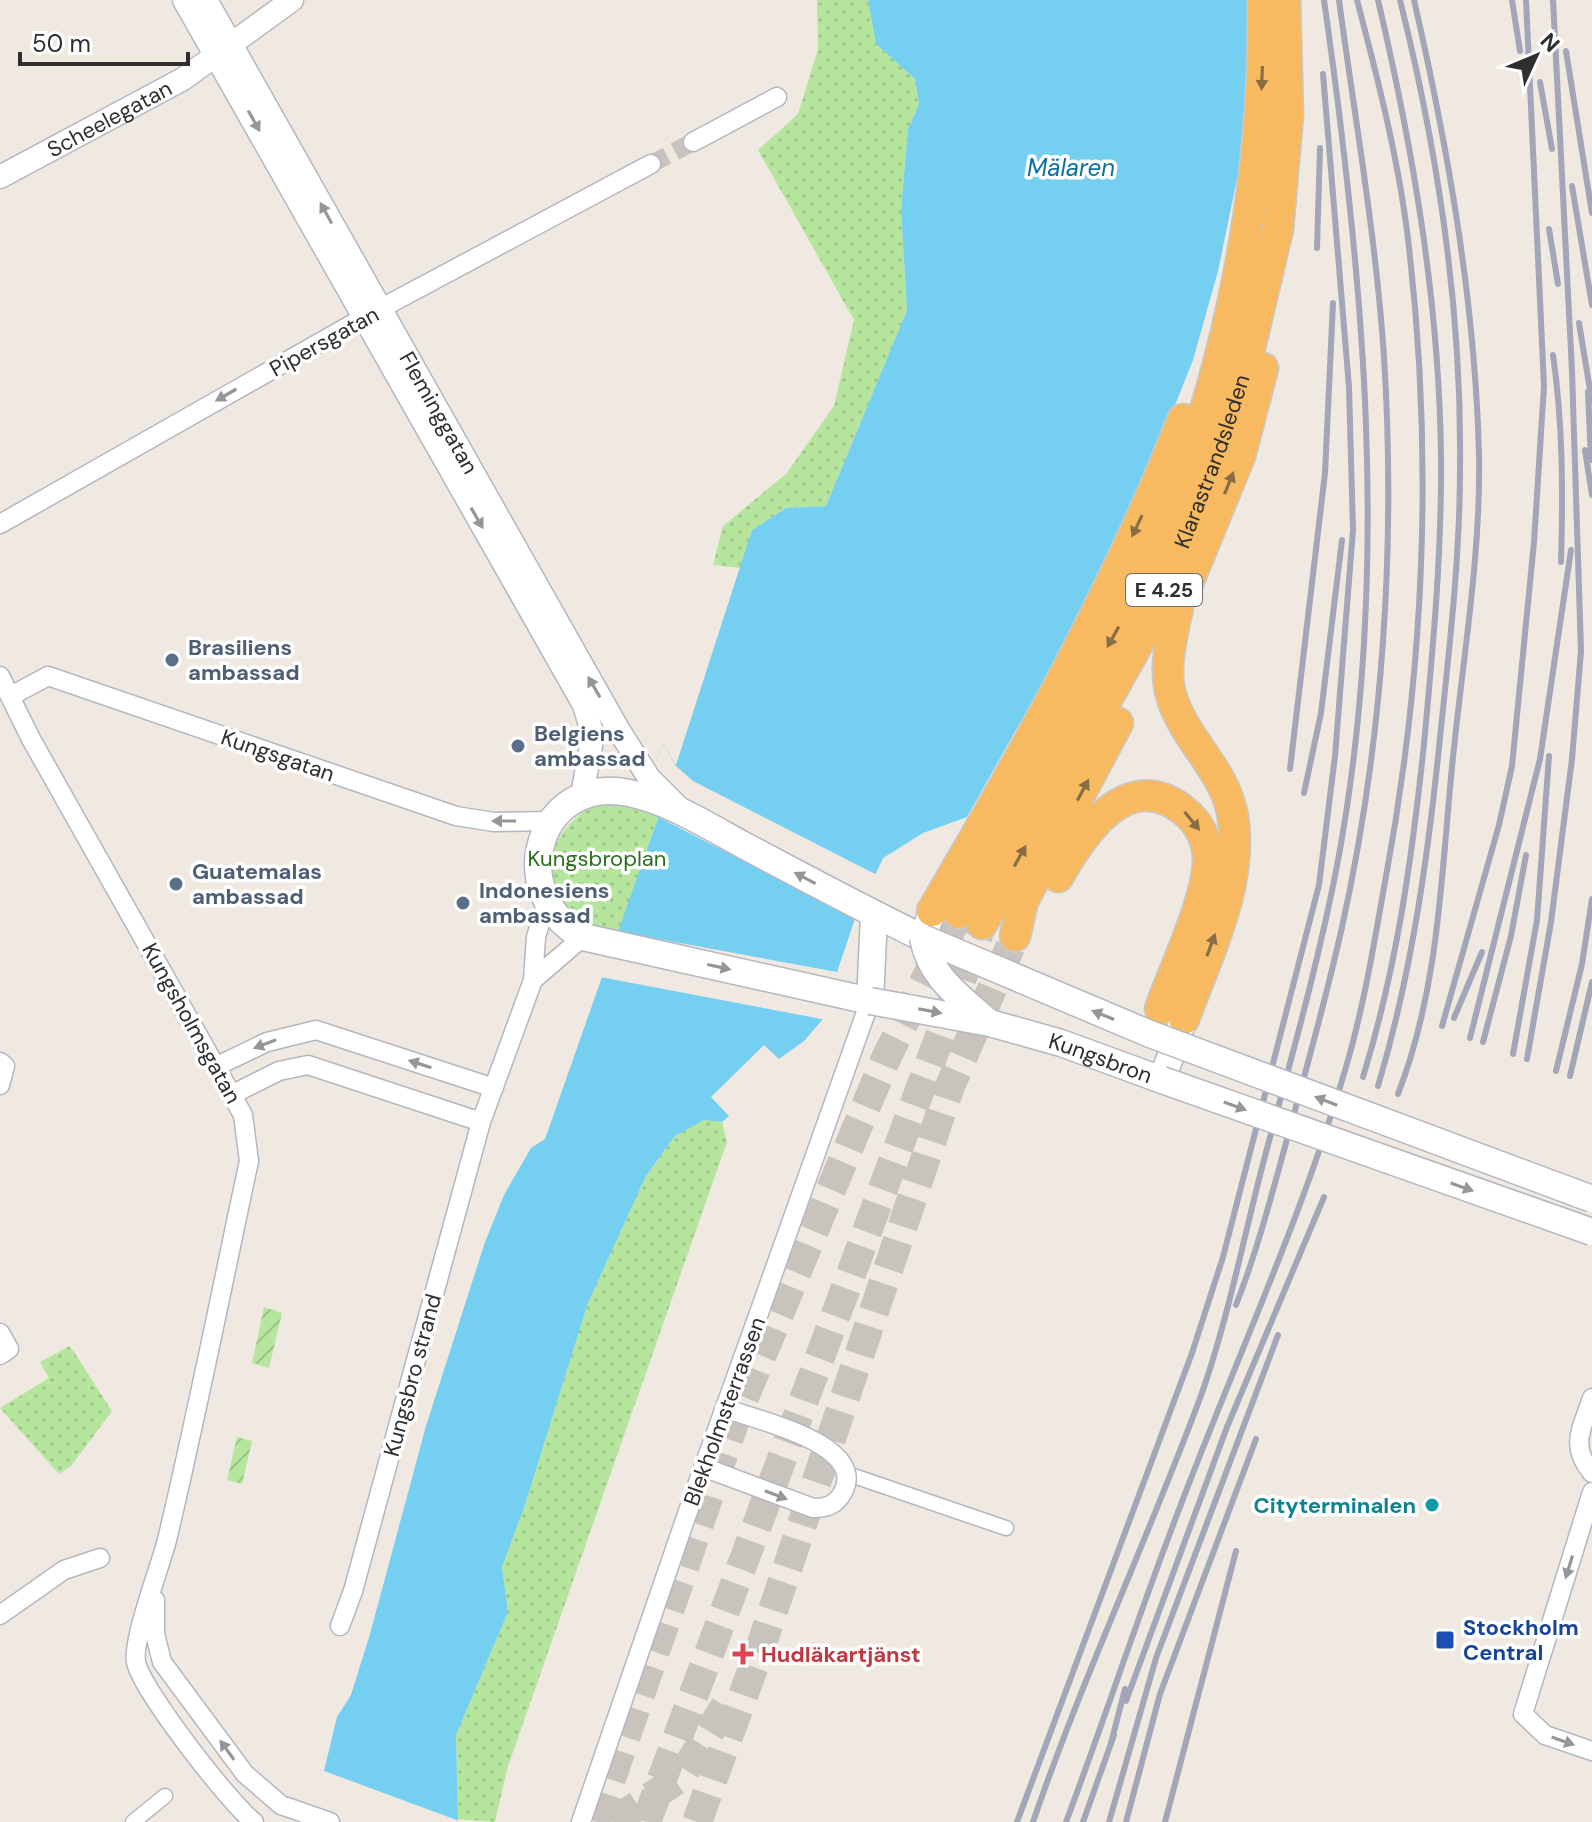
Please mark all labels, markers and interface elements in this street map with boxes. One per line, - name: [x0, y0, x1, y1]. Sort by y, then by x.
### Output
- scale bar: [20, 16, 188, 66]
- north arrow: [1496, 16, 1576, 96]
- text: N: [1534, 27, 1566, 58]
- text: 50 m: [32, 28, 91, 59]
- one-way arrow: [1255, 66, 1268, 91]
- street label: Scheelegatan: [42, 74, 177, 164]
- one-way arrow: [246, 110, 260, 132]
- water label: Mälaren: [1027, 152, 1115, 183]
- one-way arrow: [320, 202, 333, 225]
- street label: Pipersgatan: [264, 300, 384, 383]
- street label: Fleminggatan: [393, 346, 485, 479]
- street label: Klarastrandsleden: [1167, 371, 1257, 553]
- one-way arrow: [215, 388, 237, 402]
- one-way arrow: [1223, 471, 1236, 495]
- one-way arrow: [471, 507, 484, 530]
- one-way arrow: [1130, 514, 1144, 537]
- road number: E 4.25: [1126, 574, 1202, 606]
- one-way arrow: [1106, 626, 1120, 648]
- place label: Brasiliens ambassad: [188, 633, 300, 687]
- marker: Brasiliens ambassad: [163, 651, 181, 669]
- one-way arrow: [587, 676, 601, 699]
- place label: Belgiens ambassad: [534, 719, 646, 773]
- street label: Kungsgatan: [217, 723, 338, 788]
- marker: Belgiens ambassad: [509, 737, 527, 755]
- one-way arrow: [1076, 778, 1089, 801]
- one-way arrow: [1183, 811, 1199, 831]
- one-way arrow: [491, 815, 516, 828]
- park label: Kungsbroplan: [528, 844, 666, 873]
- one-way arrow: [1013, 845, 1027, 867]
- place label: Guatemalas ambassad: [192, 857, 322, 911]
- one-way arrow: [794, 872, 817, 885]
- marker: Guatemalas ambassad: [167, 875, 185, 893]
- place label: Indonesiens ambassad: [479, 876, 609, 930]
- marker: Indonesiens ambassad: [454, 894, 472, 912]
- one-way arrow: [1205, 933, 1217, 957]
- street label: Kungsholmsgatan: [135, 938, 248, 1109]
- one-way arrow: [706, 961, 731, 974]
- one-way arrow: [918, 1005, 943, 1018]
- one-way arrow: [1091, 1008, 1115, 1021]
- street label: Kungsbron: [1045, 1026, 1156, 1090]
- one-way arrow: [253, 1038, 277, 1051]
- one-way arrow: [407, 1057, 431, 1070]
- one-way arrow: [1314, 1094, 1338, 1107]
- one-way arrow: [1224, 1101, 1248, 1113]
- one-way arrow: [1450, 1181, 1474, 1193]
- street label: Kungsbro strand: [377, 1291, 448, 1460]
- street label: Blekholmsterrassen: [677, 1313, 772, 1510]
- one-way arrow: [764, 1489, 788, 1502]
- place label: Cityterminalen: [1254, 1491, 1416, 1520]
- marker: Cityterminalen: [1423, 1496, 1441, 1514]
- one-way arrow: [1562, 1555, 1575, 1579]
- place label: Stockholm Central: [1463, 1613, 1579, 1667]
- marker: Stockholm Central: [1434, 1629, 1456, 1651]
- place label: Hudläkartjänst: [761, 1640, 921, 1669]
- marker: Hudläkartjänst: [732, 1643, 754, 1665]
- one-way arrow: [1551, 1735, 1575, 1747]
- one-way arrow: [220, 1739, 235, 1760]

